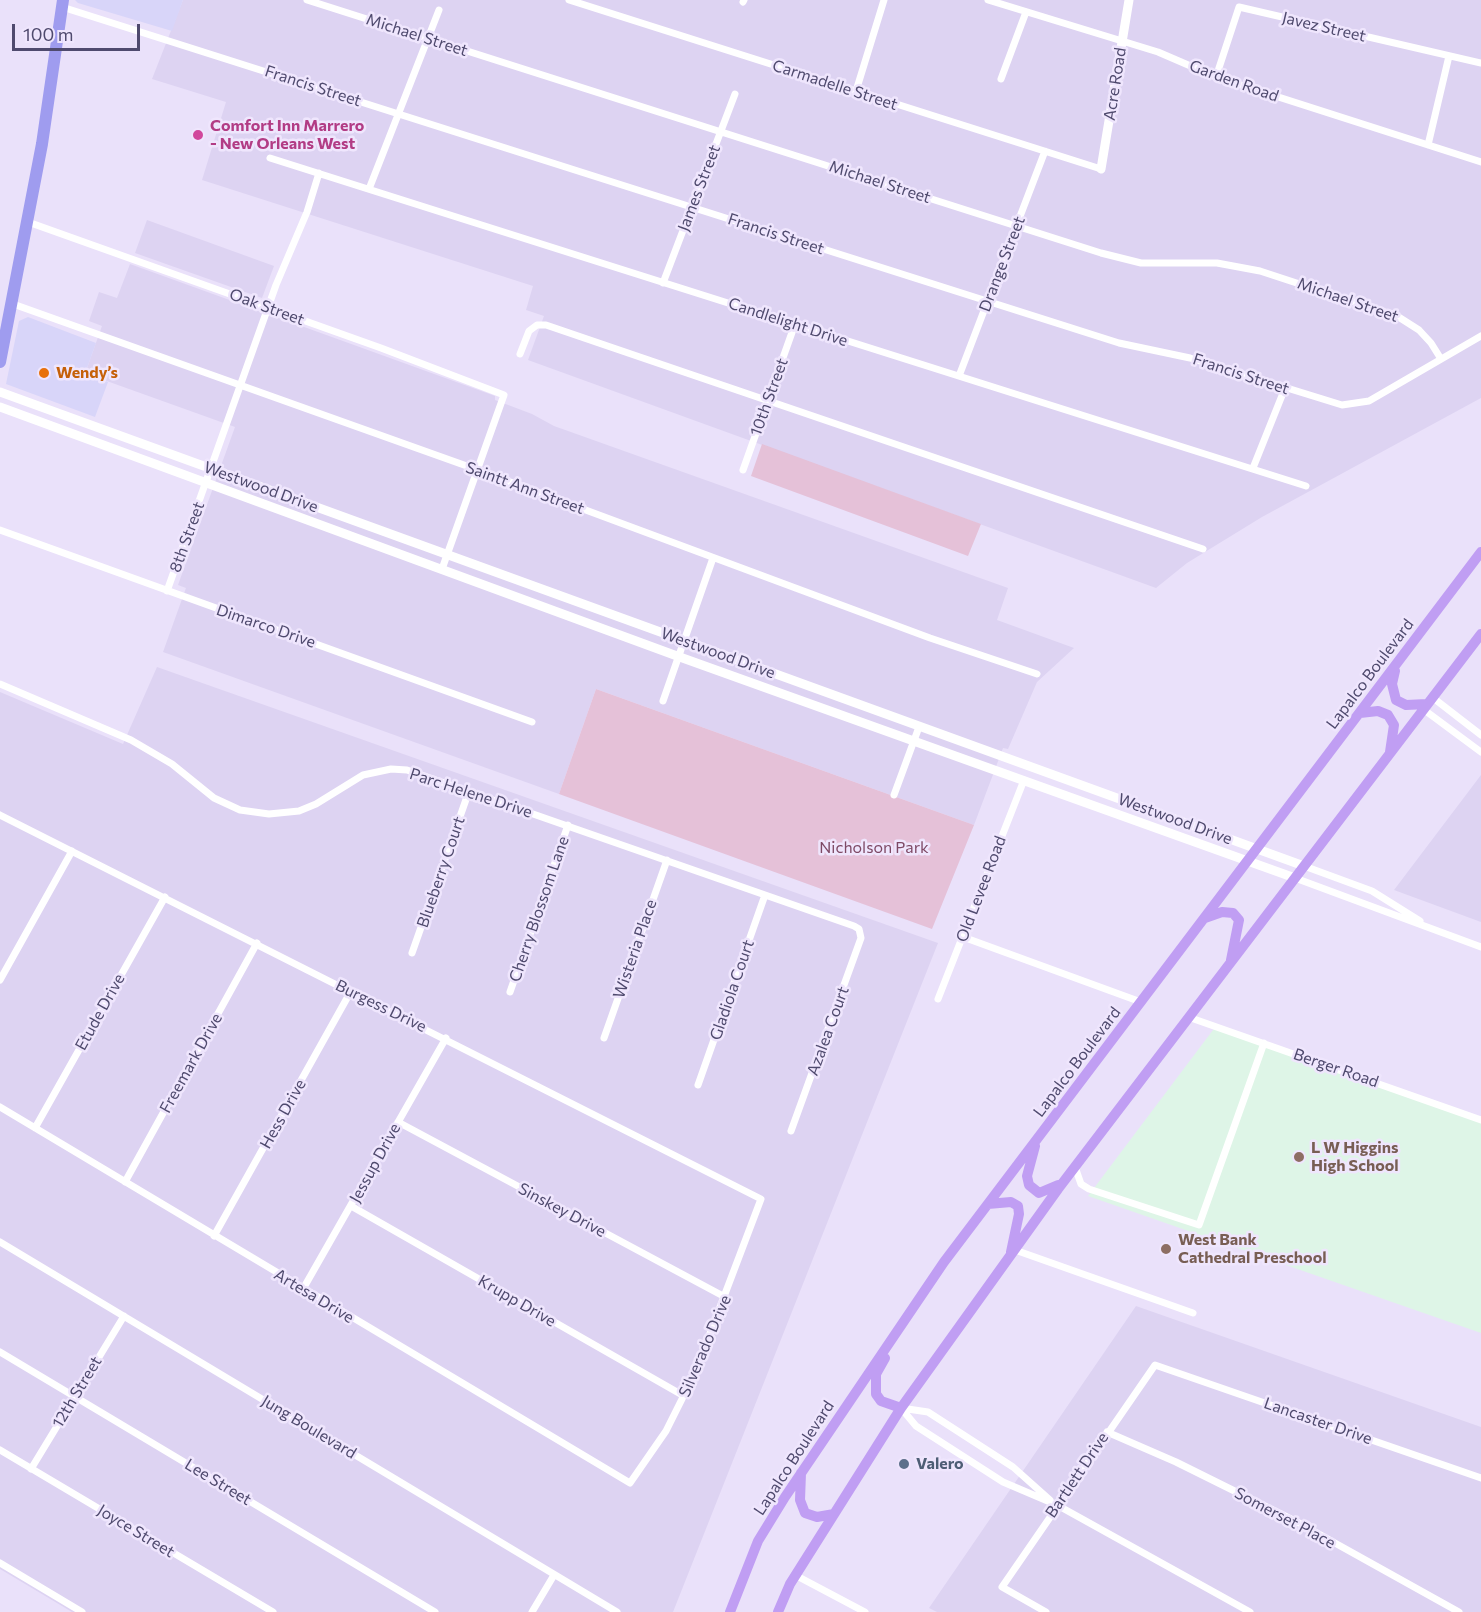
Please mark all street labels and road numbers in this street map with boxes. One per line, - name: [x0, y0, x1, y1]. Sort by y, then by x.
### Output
- street label: Javez Street: [1280, 8, 1368, 46]
- street label: Michael Street: [364, 10, 470, 60]
- street label: Acre Road: [1100, 46, 1130, 122]
- street label: Carmadelle Street: [770, 56, 900, 114]
- street label: Garden Road: [1187, 56, 1281, 106]
- street label: Francis Street: [262, 61, 364, 111]
- street label: James Street: [674, 142, 724, 234]
- street label: Michael Street: [827, 157, 933, 207]
- street label: Francis Street: [725, 209, 827, 259]
- street label: Drange Street: [975, 214, 1029, 314]
- street label: Michael Street: [1295, 274, 1401, 326]
- street label: Oak Street: [227, 285, 307, 329]
- street label: Candlelight Drive: [726, 294, 850, 350]
- street label: Francis Street: [1190, 349, 1292, 399]
- street label: 10th Street: [746, 356, 792, 438]
- street label: Westwood Drive: [201, 457, 321, 517]
- street label: Saintt Ann Street: [463, 458, 587, 518]
- street label: 8th Street: [165, 499, 209, 575]
- street label: Dimarco Drive: [214, 600, 318, 652]
- street label: Lapalco Boulevard: [1322, 615, 1418, 733]
- street label: Westwood Drive: [658, 623, 778, 683]
- street label: Parc Helene Drive: [407, 764, 535, 822]
- street label: Westwood Drive: [1115, 789, 1235, 849]
- street label: Blueberry Court: [413, 814, 469, 930]
- street label: Old Levee Road: [952, 833, 1010, 945]
- street label: Cherry Blossom Lane: [505, 834, 573, 984]
- street label: Wisteria Place: [609, 897, 661, 1001]
- street label: Gladiola Court: [706, 937, 758, 1043]
- street label: Etude Drive: [71, 971, 129, 1053]
- street label: Burgess Drive: [332, 976, 430, 1036]
- street label: Azalea Court: [803, 984, 853, 1078]
- street label: Lapalco Boulevard: [1029, 1003, 1125, 1121]
- street label: Freemark Drive: [156, 1010, 226, 1116]
- street label: Berger Road: [1291, 1044, 1381, 1092]
- street label: Hess Drive: [256, 1076, 310, 1152]
- street label: Jessup Drive: [345, 1120, 405, 1206]
- street label: Sinskey Drive: [515, 1179, 609, 1241]
- street label: Artesa Drive: [271, 1265, 357, 1327]
- street label: Krupp Drive: [475, 1271, 559, 1331]
- street label: Silverado Drive: [675, 1292, 735, 1400]
- street label: 12th Street: [48, 1353, 106, 1431]
- street label: Jung Boulevard: [258, 1391, 360, 1463]
- street label: Lancaster Drive: [1261, 1393, 1375, 1449]
- street label: Lapalco Boulevard: [750, 1397, 838, 1519]
- street label: Bartlett Drive: [1041, 1429, 1113, 1521]
- street label: Lee Street: [181, 1455, 255, 1509]
- street label: Somerset Place: [1231, 1483, 1339, 1553]
- street label: Joyce Street: [94, 1500, 178, 1562]

